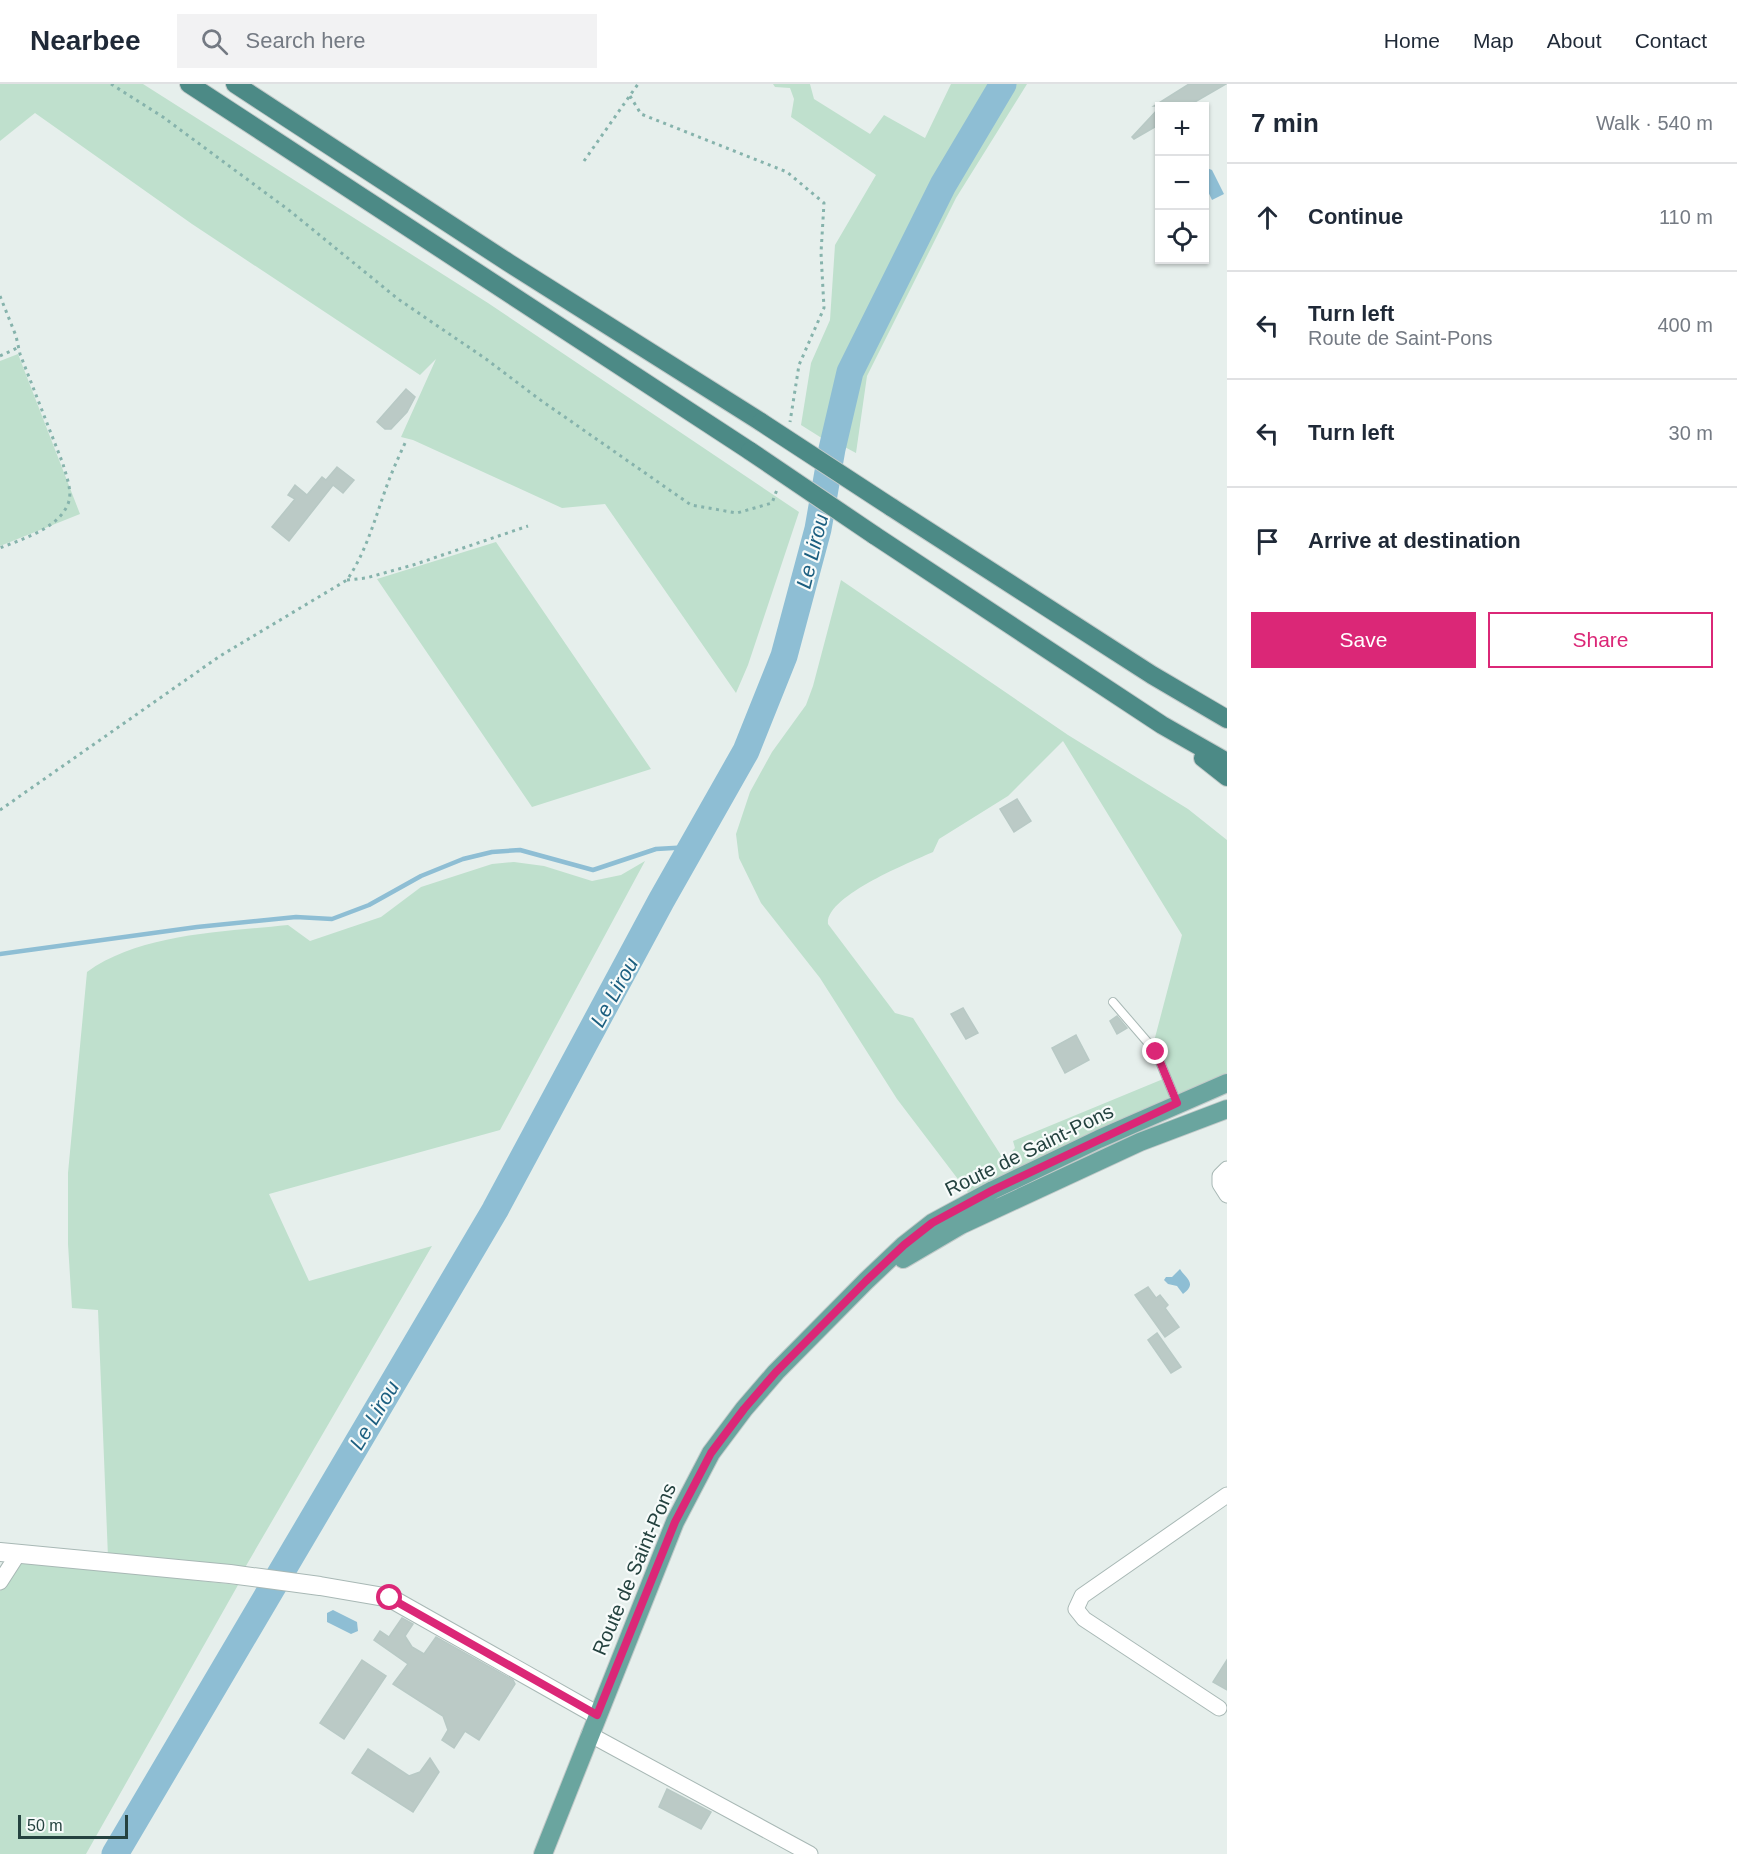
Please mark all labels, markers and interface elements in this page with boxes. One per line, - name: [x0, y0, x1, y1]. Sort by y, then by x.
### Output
- search box: [177, 14, 597, 68]
- text: Nearbee: [30, 25, 141, 56]
- icon: search: [198, 25, 231, 58]
- text: Search here: [246, 28, 365, 53]
- text: Home: [1384, 29, 1440, 52]
- text: Map: [1473, 29, 1514, 52]
- text: About: [1547, 29, 1602, 52]
- text: Contact: [1635, 29, 1707, 52]
- map controls: [1155, 102, 1209, 264]
- button: +: [1155, 102, 1209, 156]
- text: 7 min: [1251, 108, 1319, 138]
- text: Walk · 540 m: [1596, 112, 1713, 134]
- button: −: [1155, 156, 1209, 210]
- icon: ahead: [1251, 201, 1284, 234]
- text: Continue: [1308, 204, 1403, 229]
- text: 110 m: [1659, 206, 1713, 228]
- button: locate: [1155, 210, 1209, 264]
- text: Turn left: [1308, 301, 1394, 326]
- icon: left: [1251, 309, 1284, 342]
- text: 400 m: [1657, 314, 1713, 336]
- text: Route de Saint-Pons: [1308, 327, 1493, 349]
- icon: left: [1251, 417, 1284, 450]
- text: Turn left: [1308, 420, 1394, 445]
- text: 30 m: [1669, 422, 1713, 444]
- water label: Le Lirou: [792, 511, 832, 591]
- icon: arrive: [1251, 525, 1284, 558]
- text: Arrive at destination: [1308, 528, 1521, 553]
- button: Save: [1251, 612, 1476, 668]
- button: Share: [1488, 612, 1713, 668]
- water label: Le Lirou: [586, 953, 643, 1031]
- route end: [1142, 1038, 1168, 1064]
- street label: Route de Saint-Pons: [941, 1100, 1117, 1200]
- water label: Le Lirou: [345, 1376, 404, 1453]
- street label: Route de Saint-Pons: [588, 1480, 680, 1658]
- route start: [376, 1584, 402, 1610]
- scale bar: [18, 1812, 128, 1840]
- text: 50 m: [27, 1817, 63, 1834]

